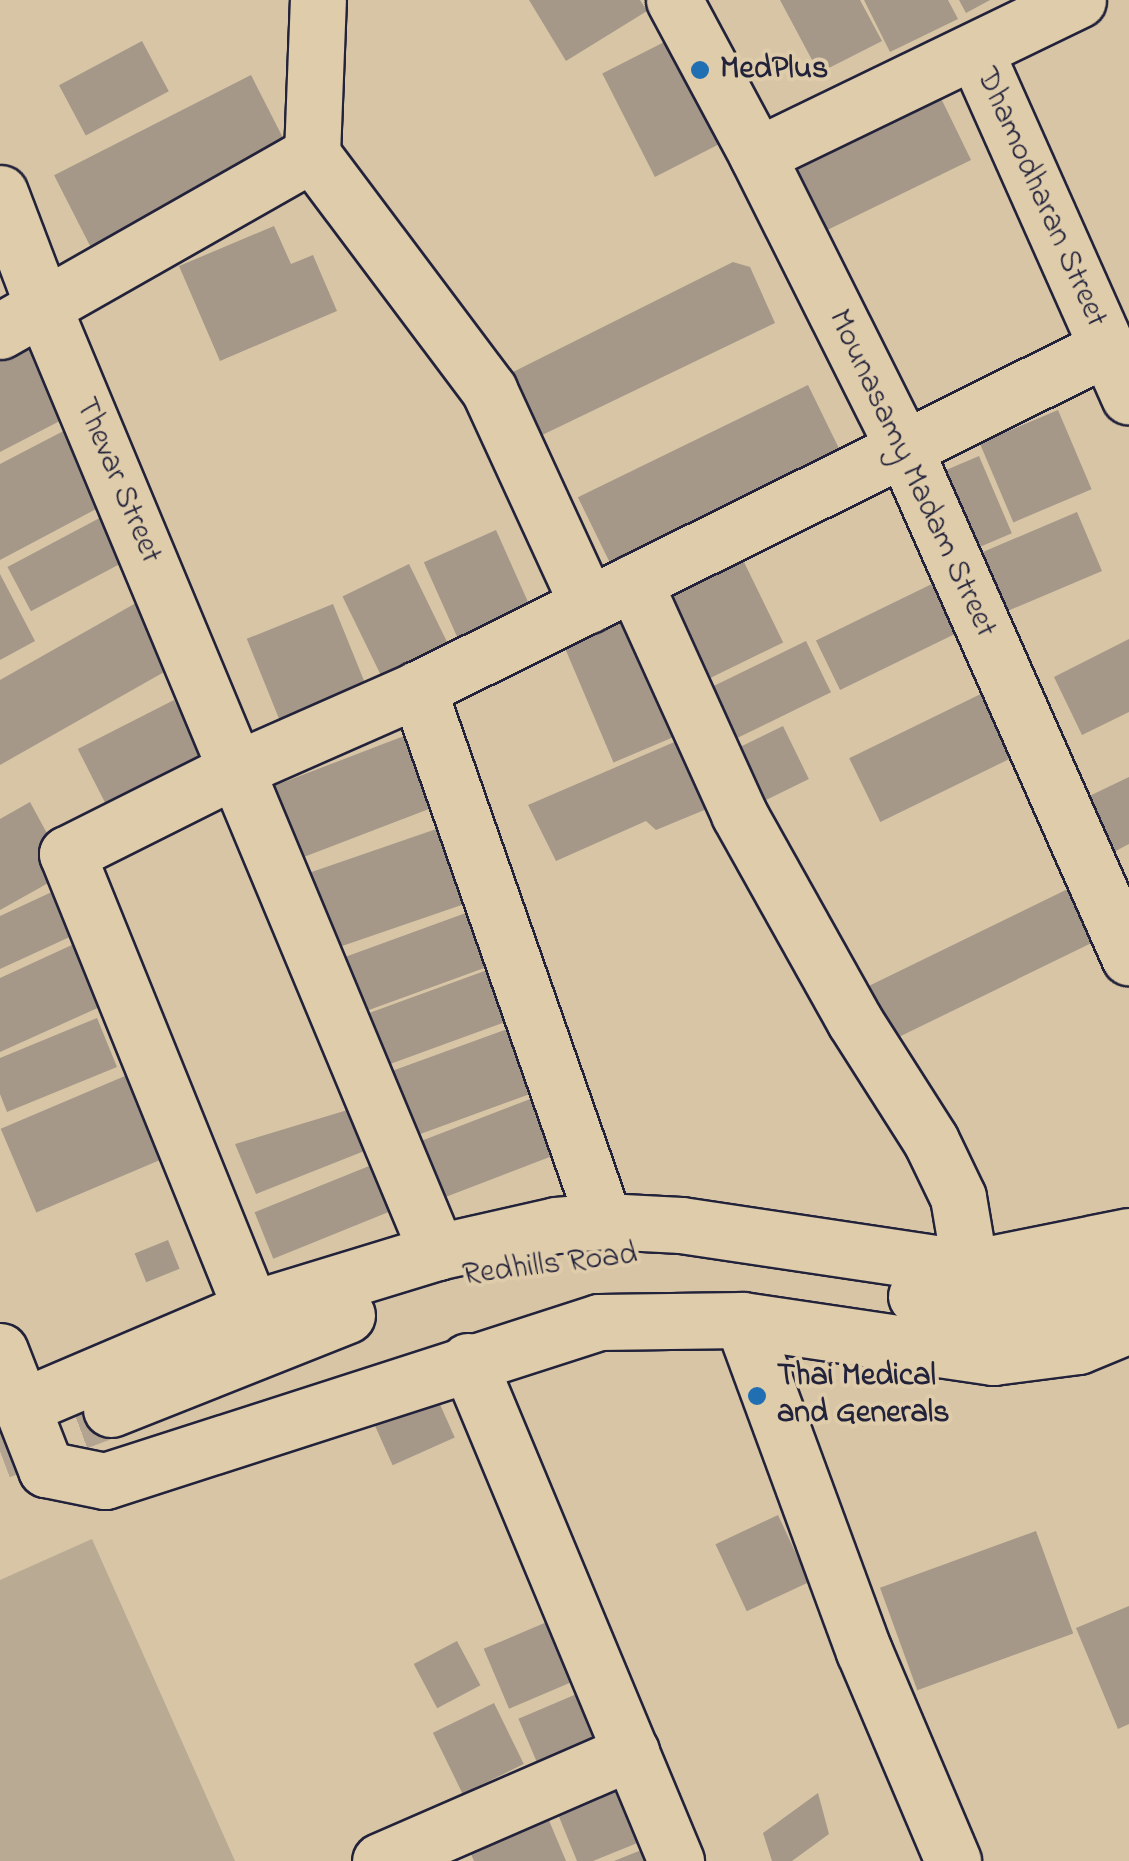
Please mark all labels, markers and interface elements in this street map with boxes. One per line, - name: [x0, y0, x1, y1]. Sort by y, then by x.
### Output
- place label: MedPlus: [720, 51, 828, 89]
- marker: MedPlus: [689, 59, 711, 81]
- street label: Dhamodharan Street: [966, 63, 1114, 333]
- street label: Mounasamy Madam Street: [818, 304, 1004, 644]
- street label: Thevar Street: [65, 392, 169, 570]
- street label: Redhills Road: [461, 1236, 639, 1296]
- place label: Thai Medical and Generals: [777, 1359, 949, 1434]
- marker: Thai Medical and Generals: [746, 1385, 768, 1407]

